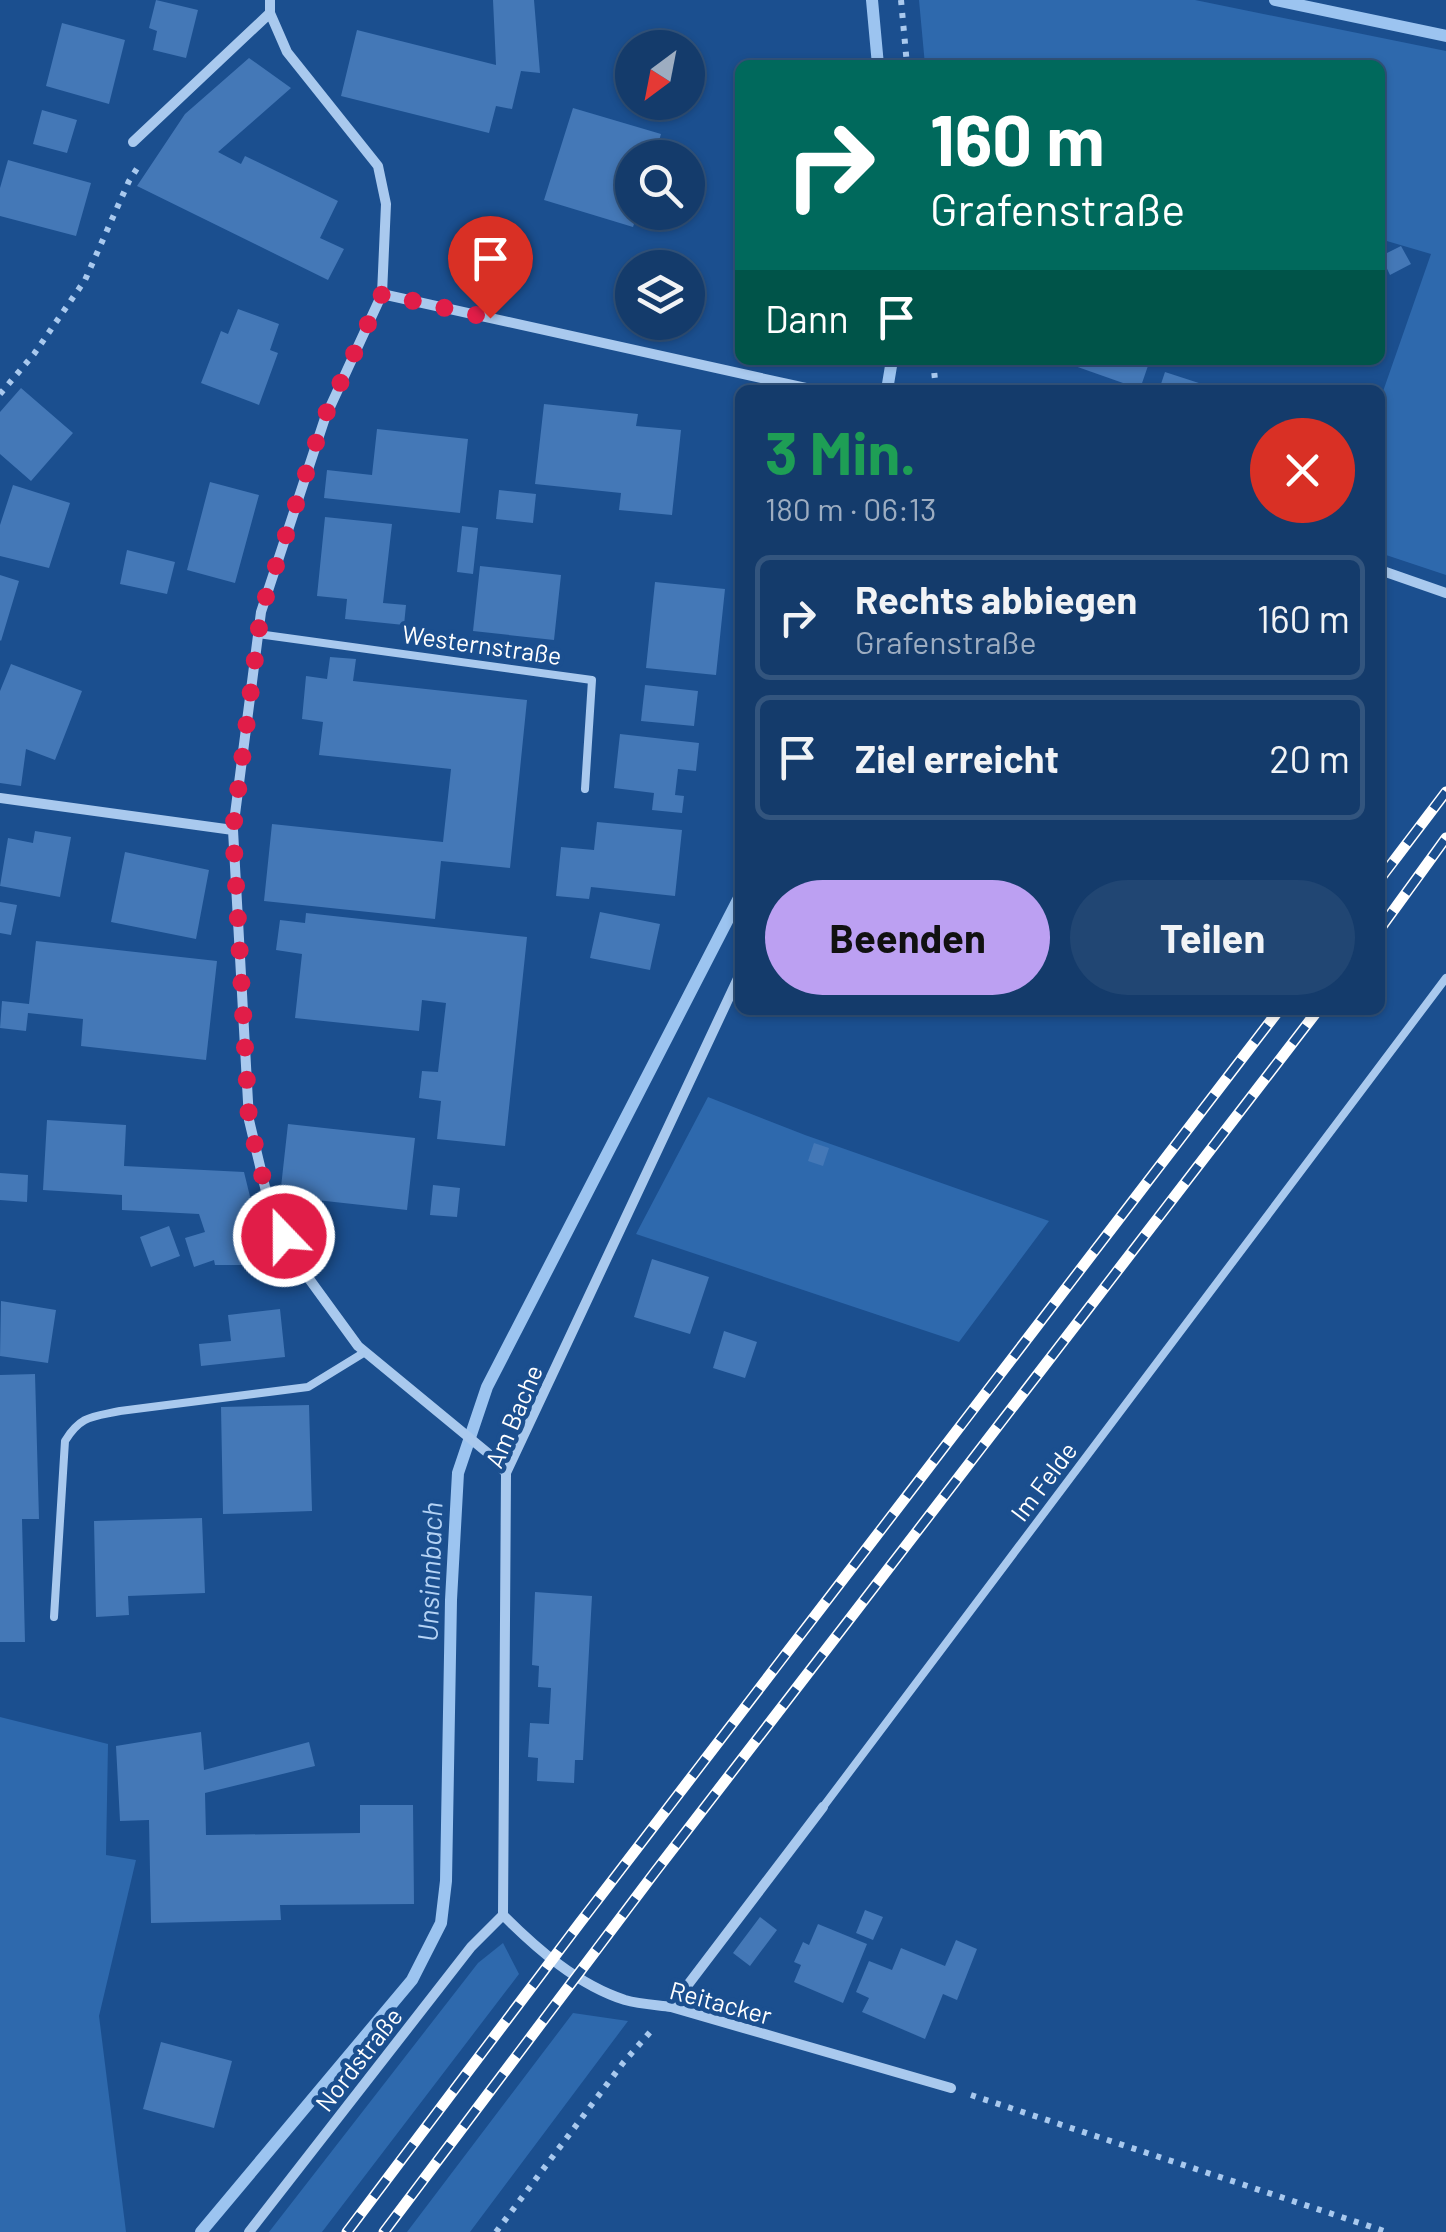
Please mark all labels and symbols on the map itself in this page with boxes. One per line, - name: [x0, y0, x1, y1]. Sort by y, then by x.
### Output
- north arrow: [615, 30, 705, 120]
- pin: [448, 216, 533, 319]
- street label: Westernstraße: [400, 618, 564, 670]
- position arrow: [232, 1184, 336, 1288]
- street label: Am Bache: [478, 1360, 548, 1472]
- street label: Im Felde: [1004, 1435, 1082, 1527]
- water label: Unsinnbach: [410, 1501, 448, 1643]
- street label: Reitacker: [667, 1974, 775, 2030]
- street label: Nordstraße: [308, 2001, 408, 2117]

